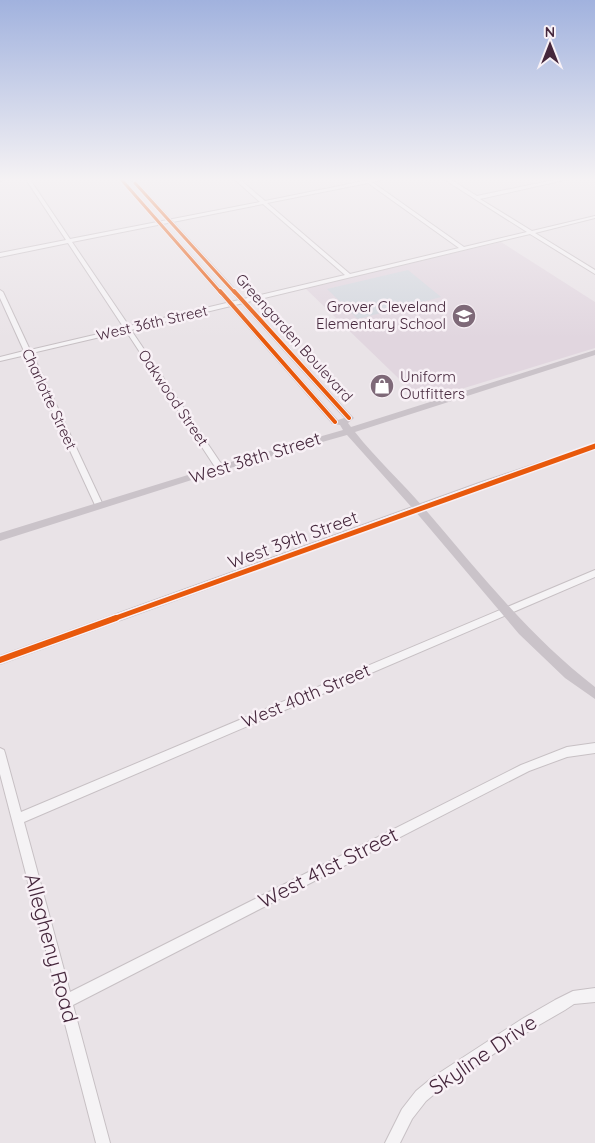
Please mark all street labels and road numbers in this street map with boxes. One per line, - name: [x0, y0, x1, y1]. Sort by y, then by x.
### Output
- street label: Greengarden Boulevard: [232, 270, 357, 406]
- street label: West 36th Street: [94, 300, 209, 345]
- street label: Charlotte Street: [18, 345, 81, 452]
- street label: Oakwood Street: [134, 346, 213, 450]
- street label: West 38th Street: [186, 427, 323, 488]
- street label: West 39th Street: [225, 505, 361, 574]
- street label: West 40th Street: [238, 658, 374, 733]
- street label: West 41st Street: [253, 821, 402, 913]
- street label: Allegheny Road: [20, 870, 84, 1025]
- street label: Skyline Drive: [424, 1009, 541, 1100]

